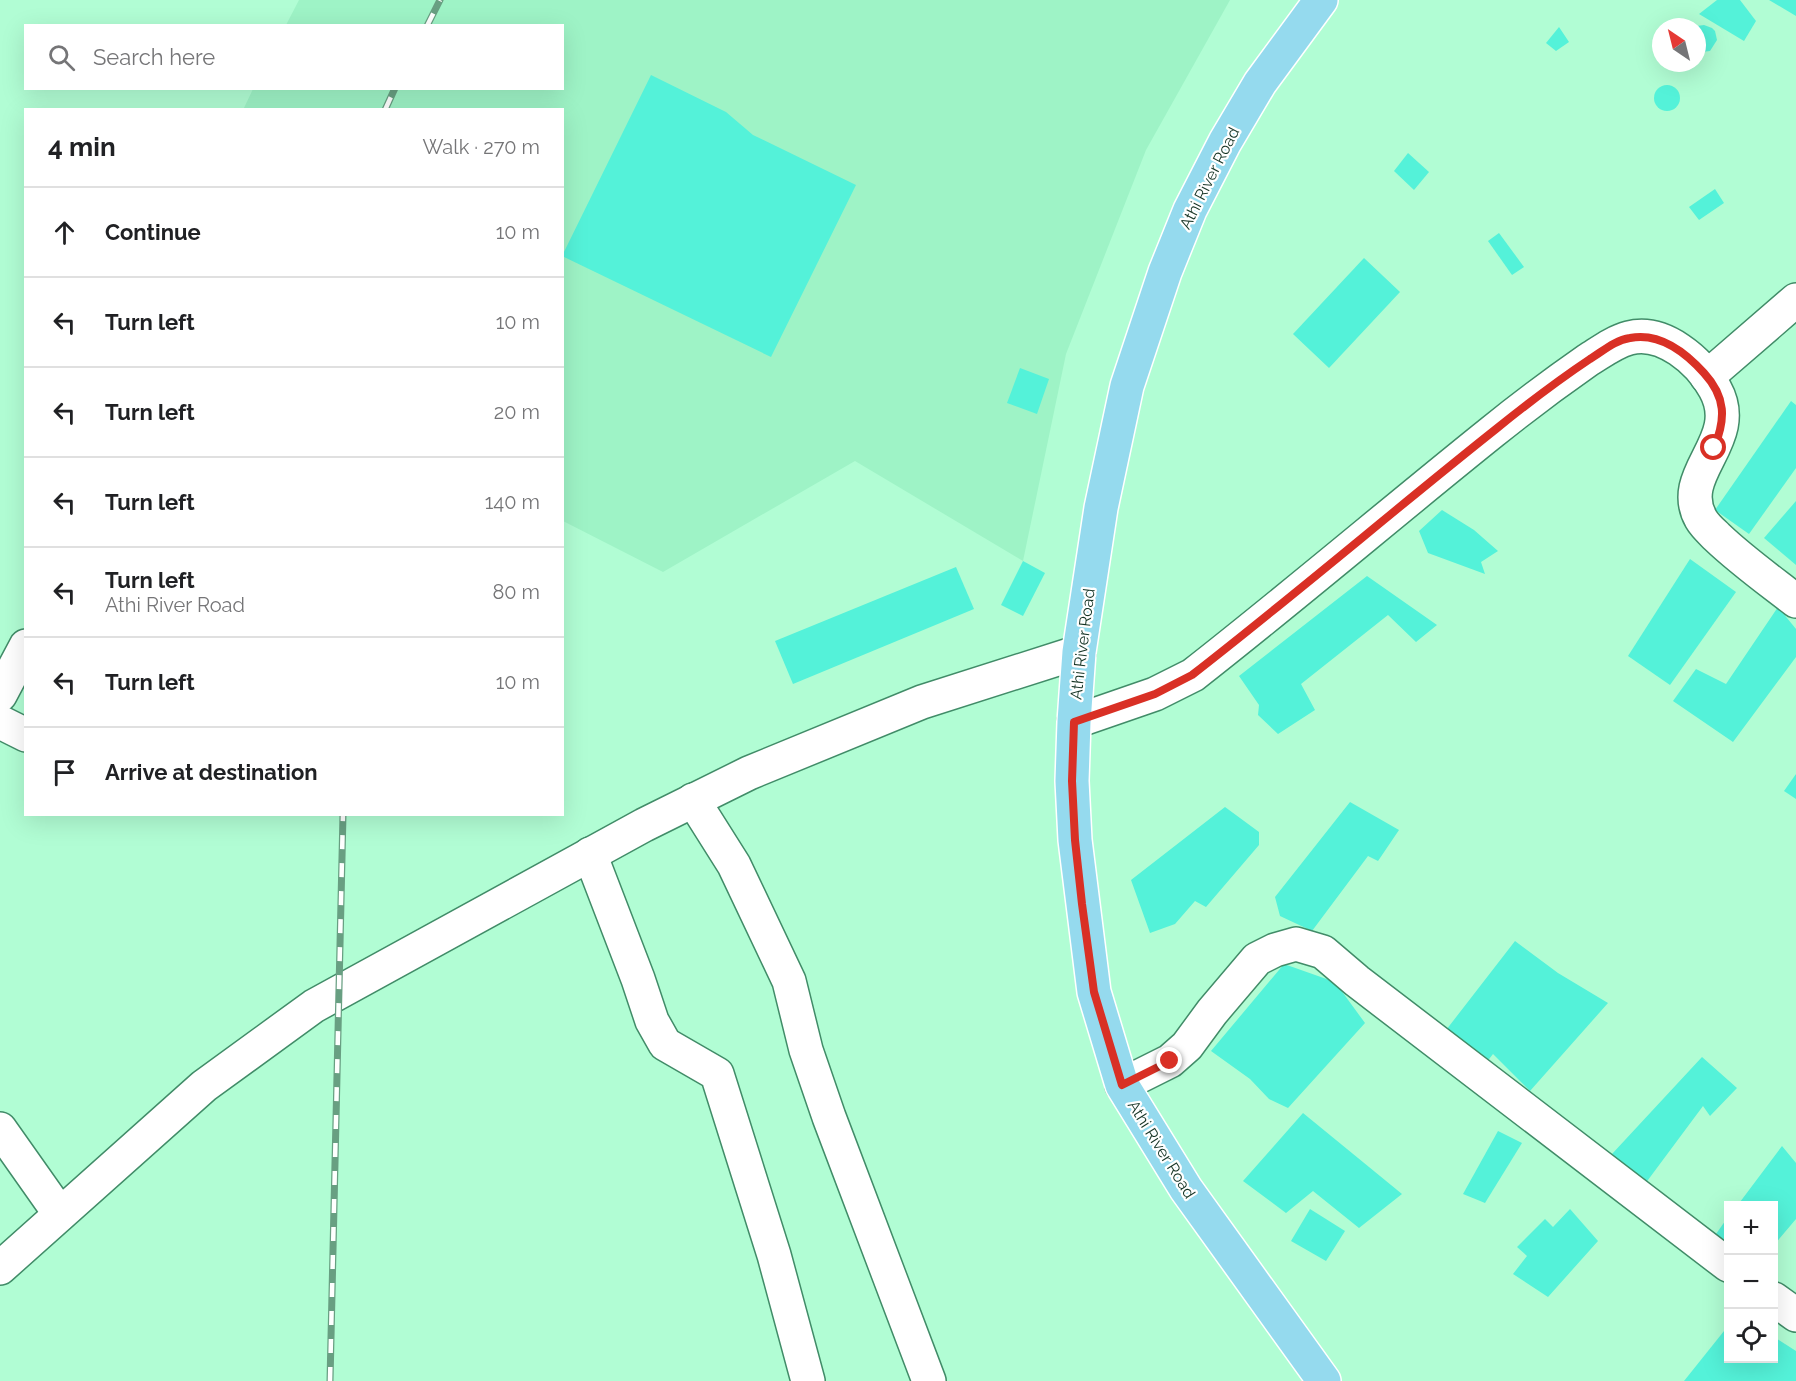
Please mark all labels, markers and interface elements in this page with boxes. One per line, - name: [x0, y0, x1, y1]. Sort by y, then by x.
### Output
- north arrow: [1652, 18, 1706, 72]
- search box: [24, 24, 564, 90]
- icon: search: [45, 41, 78, 74]
- text: Search here: [93, 44, 215, 70]
- street label: Athi River Road: [1176, 124, 1243, 232]
- text: 4 min: [48, 132, 116, 162]
- text: Walk · 270 m: [422, 135, 540, 159]
- icon: ahead: [48, 216, 81, 249]
- text: Continue: [105, 219, 201, 245]
- text: 10 m: [496, 220, 540, 244]
- icon: left: [48, 306, 81, 339]
- text: Turn left: [105, 309, 195, 335]
- text: 10 m: [496, 310, 540, 334]
- icon: left: [48, 396, 81, 429]
- text: Turn left: [105, 399, 195, 425]
- text: 20 m: [494, 400, 540, 424]
- route start: [1700, 434, 1726, 460]
- icon: left: [48, 486, 81, 519]
- text: Turn left: [105, 489, 195, 515]
- text: 140 m: [485, 490, 540, 514]
- text: Turn left: [105, 567, 195, 593]
- icon: left: [48, 576, 81, 609]
- text: 80 m: [492, 580, 540, 604]
- street label: Athi River Road: [1066, 587, 1099, 701]
- text: Athi River Road: [105, 593, 245, 617]
- icon: left: [48, 666, 81, 699]
- text: Turn left: [105, 669, 195, 695]
- text: 10 m: [496, 670, 540, 694]
- icon: arrive: [48, 756, 81, 789]
- text: Arrive at destination: [105, 759, 318, 785]
- route end: [1156, 1047, 1182, 1073]
- street label: Athi River Road: [1124, 1097, 1199, 1202]
- map controls: [1724, 1201, 1778, 1363]
- button: +: [1724, 1201, 1778, 1255]
- button: −: [1724, 1255, 1778, 1309]
- button: locate: [1724, 1309, 1778, 1363]

